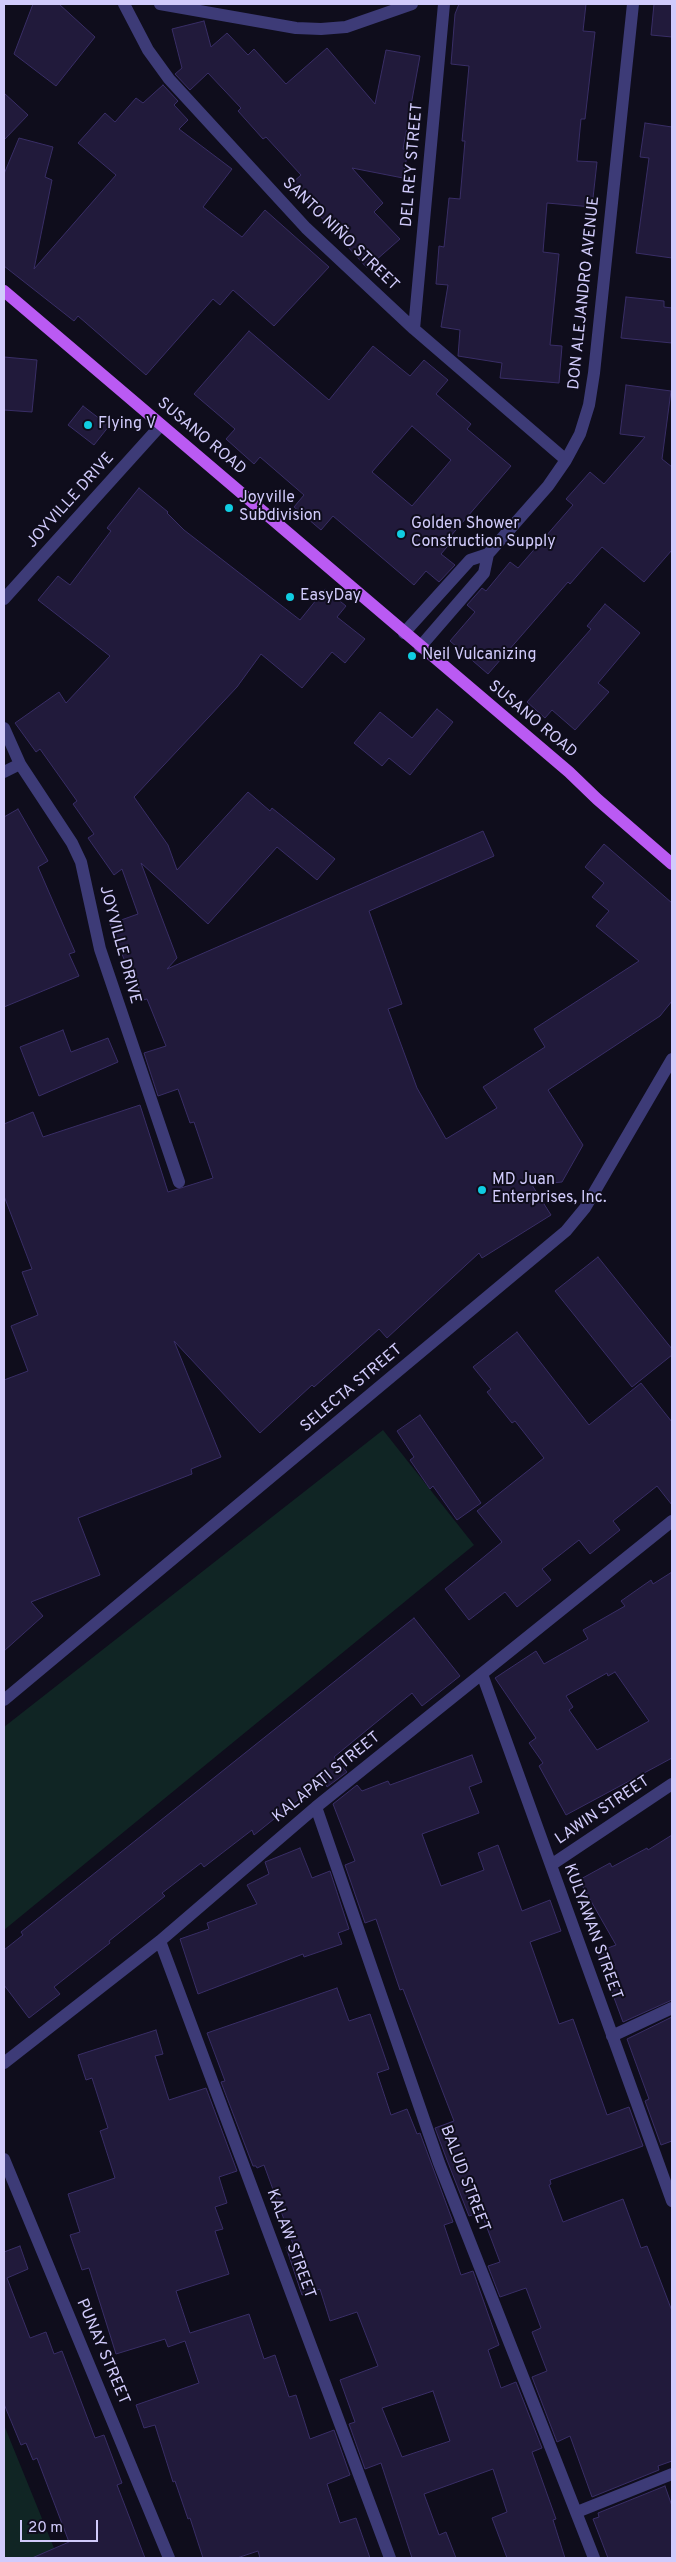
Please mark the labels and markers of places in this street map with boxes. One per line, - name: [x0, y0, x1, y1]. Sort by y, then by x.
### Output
- place label: Flying V: [98, 415, 156, 435]
- marker: Flying V: [82, 419, 94, 431]
- place label: Joyville Subdivision: [239, 489, 322, 527]
- marker: Joyville Subdivision: [223, 502, 235, 514]
- place label: Golden Shower Construction Supply: [411, 515, 556, 553]
- marker: Golden Shower Construction Supply: [395, 528, 407, 540]
- place label: EasyDay: [300, 587, 361, 607]
- marker: EasyDay: [284, 591, 296, 603]
- place label: Neil Vulcanizing: [422, 646, 537, 666]
- marker: Neil Vulcanizing: [406, 650, 418, 662]
- place label: MD Juan Enterprises, Inc.: [492, 1171, 607, 1209]
- marker: MD Juan Enterprises, Inc.: [476, 1184, 488, 1196]

